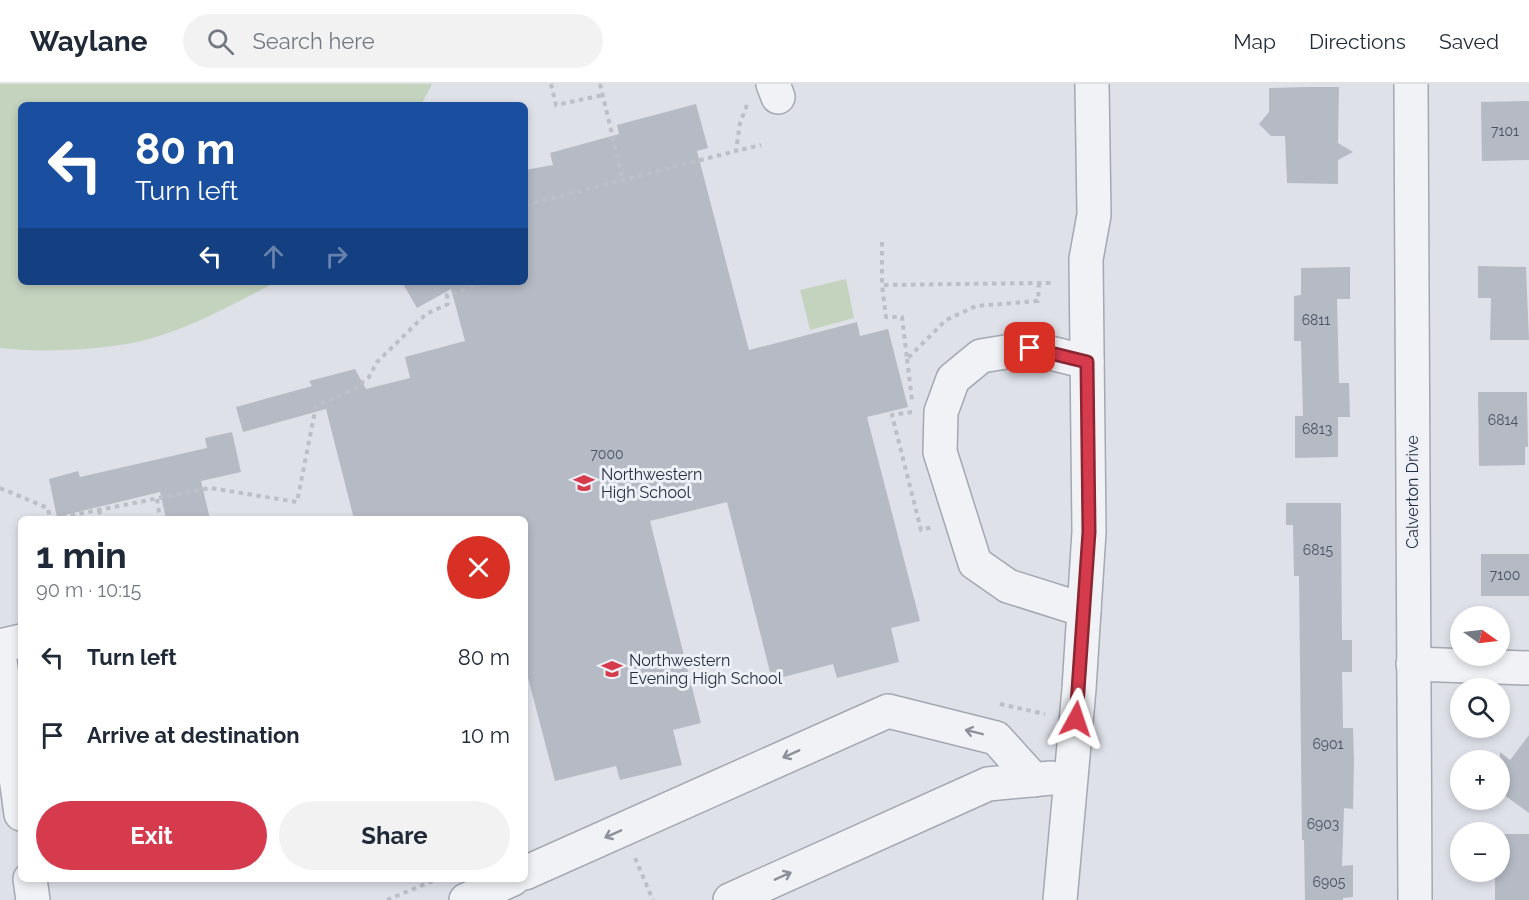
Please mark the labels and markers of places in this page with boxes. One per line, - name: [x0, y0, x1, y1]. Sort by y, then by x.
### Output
- pin: [1004, 322, 1055, 373]
- place label: Northwestern High School: [601, 465, 702, 502]
- school or university icon: Northwestern High School: [572, 471, 596, 495]
- place label: Northwestern Evening High School: [629, 651, 783, 688]
- school or university icon: Northwestern Evening High School: [600, 657, 624, 681]

